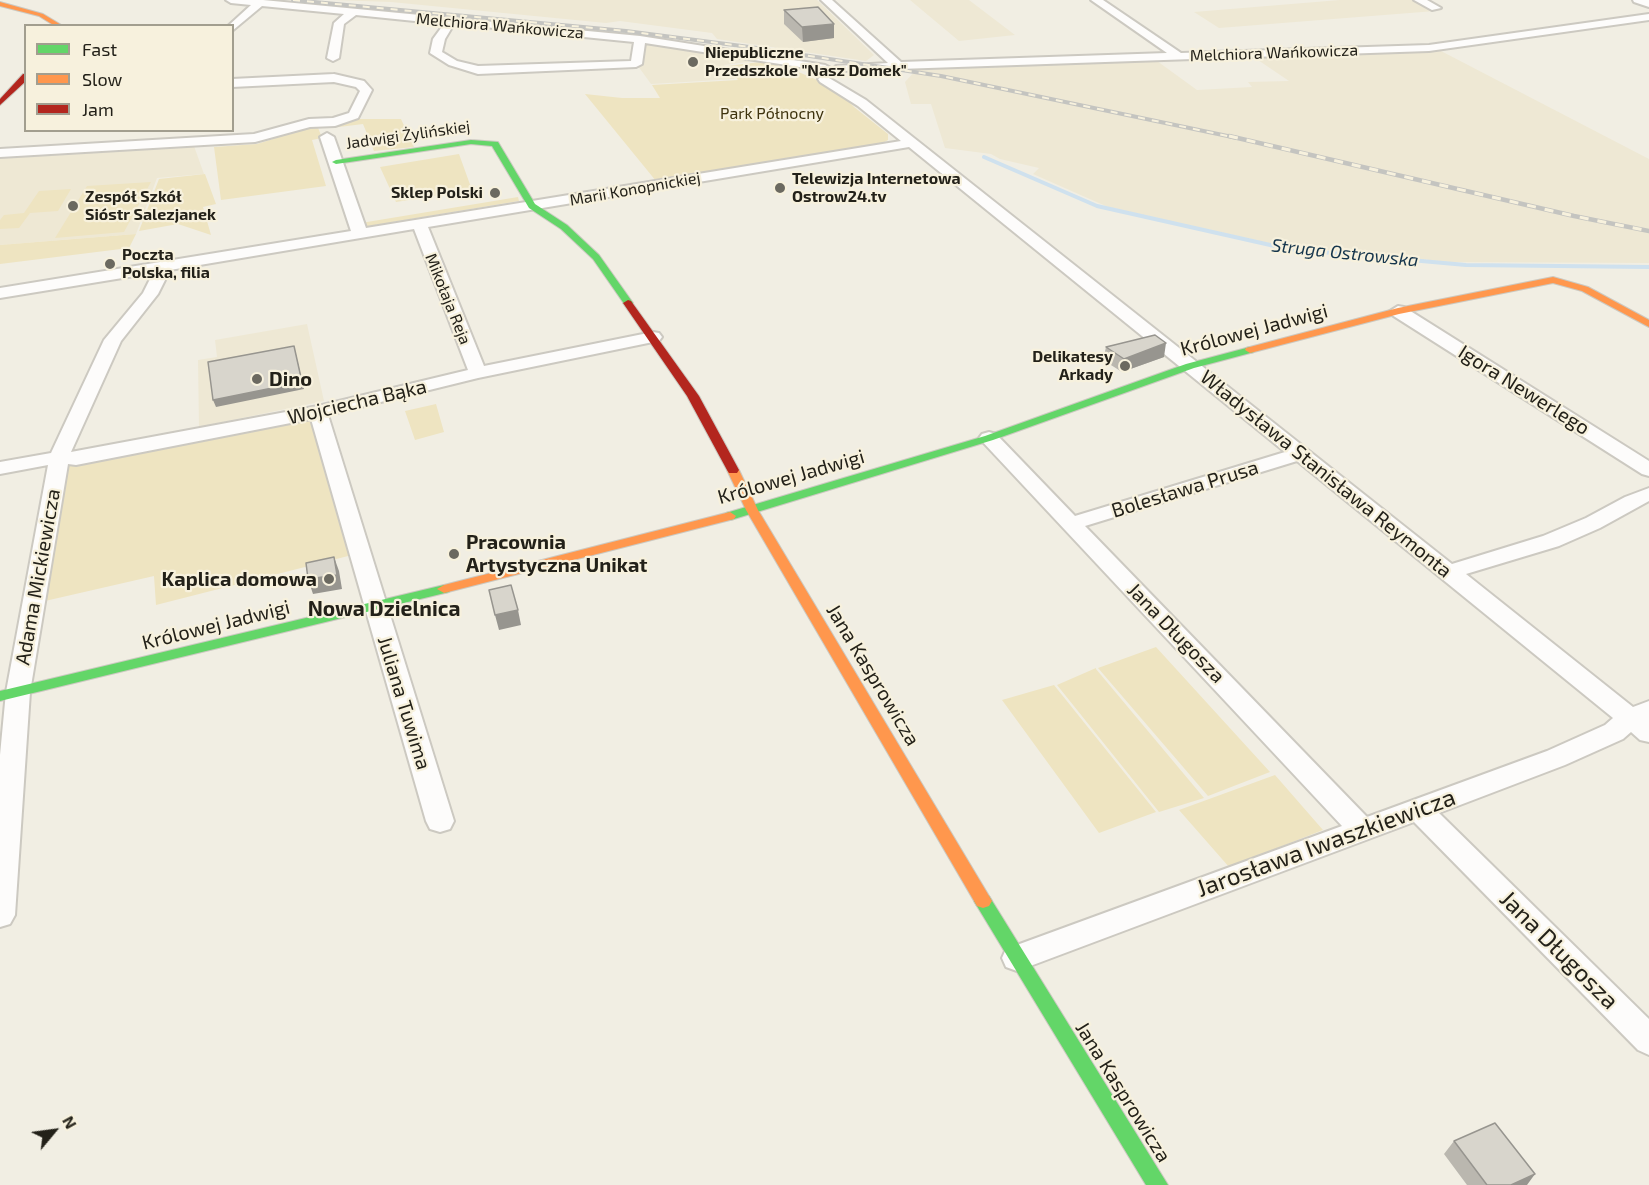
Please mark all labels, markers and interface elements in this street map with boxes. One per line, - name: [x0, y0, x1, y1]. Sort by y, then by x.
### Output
- street label: Melchiora Wańkowicza: [415, 9, 585, 43]
- legend: [24, 24, 234, 132]
- text: Fast: [82, 38, 117, 60]
- street label: Melchiora Wańkowicza: [1190, 40, 1358, 66]
- place label: Niepubliczne Przedszkole "Nasz Domek": [705, 43, 907, 81]
- marker: Niepubliczne Przedszkole "Nasz Domek": [686, 55, 700, 69]
- text: Slow: [82, 68, 122, 90]
- text: Jam: [82, 98, 114, 120]
- park label: Park Północny: [720, 104, 824, 124]
- street label: Jadwigi Żylińskiej: [345, 117, 471, 153]
- street label: Marii Konopnickiej: [568, 168, 702, 210]
- place label: Telewizja Internetowa Ostrow24.tv: [792, 169, 961, 207]
- marker: Telewizja Internetowa Ostrow24.tv: [773, 181, 787, 195]
- place label: Sklep Polski: [391, 183, 483, 203]
- marker: Sklep Polski: [488, 186, 502, 200]
- place label: Zespół Szkół Sióstr Salezjanek: [85, 187, 216, 225]
- marker: Zespół Szkół Sióstr Salezjanek: [66, 199, 80, 213]
- water label: Struga Ostrowska: [1270, 235, 1420, 271]
- place label: Poczta Polska, filia: [122, 245, 210, 283]
- street label: Mikołaja Reja: [421, 251, 475, 347]
- marker: Poczta Polska, filia: [103, 257, 117, 271]
- street label: Królowej Jadwigi: [1178, 299, 1330, 361]
- street label: Igora Newerlego: [1454, 340, 1594, 440]
- place label: Delikatesy Arkady: [1032, 347, 1113, 385]
- marker: Delikatesy Arkady: [1118, 359, 1132, 373]
- street label: Władysława Stanisława Reymonta: [1195, 365, 1457, 583]
- place label: Dino: [269, 367, 312, 391]
- marker: Dino: [250, 372, 264, 386]
- street label: Wojciecha Bąka: [285, 374, 429, 430]
- street label: Królowej Jadwigi: [715, 445, 867, 509]
- street label: Bolesława Prusa: [1109, 455, 1261, 523]
- street label: Adama Mickiewicza: [11, 487, 65, 667]
- place label: Pracownia Artystyczna Unikat: [466, 530, 647, 577]
- marker: Pracownia Artystyczna Unikat: [447, 547, 461, 561]
- place label: Kaplica domowa: [162, 567, 317, 591]
- marker: Kaplica domowa: [322, 572, 336, 586]
- street label: Jana Długosza: [1122, 578, 1230, 688]
- street label: Królowej Jadwigi: [140, 595, 292, 655]
- district label: Nowa Dzielnica: [308, 596, 460, 622]
- street label: Jana Kasprowicza: [821, 600, 925, 750]
- street label: Juliana Tuwima: [372, 633, 436, 773]
- street label: Jarosława Iwaszkiewicza: [1193, 783, 1459, 903]
- street label: Jana Długosza: [1494, 885, 1624, 1015]
- street label: Jana Kasprowicza: [1070, 1017, 1176, 1167]
- north arrow: [24, 1101, 84, 1161]
- text: N: [59, 1112, 81, 1132]

